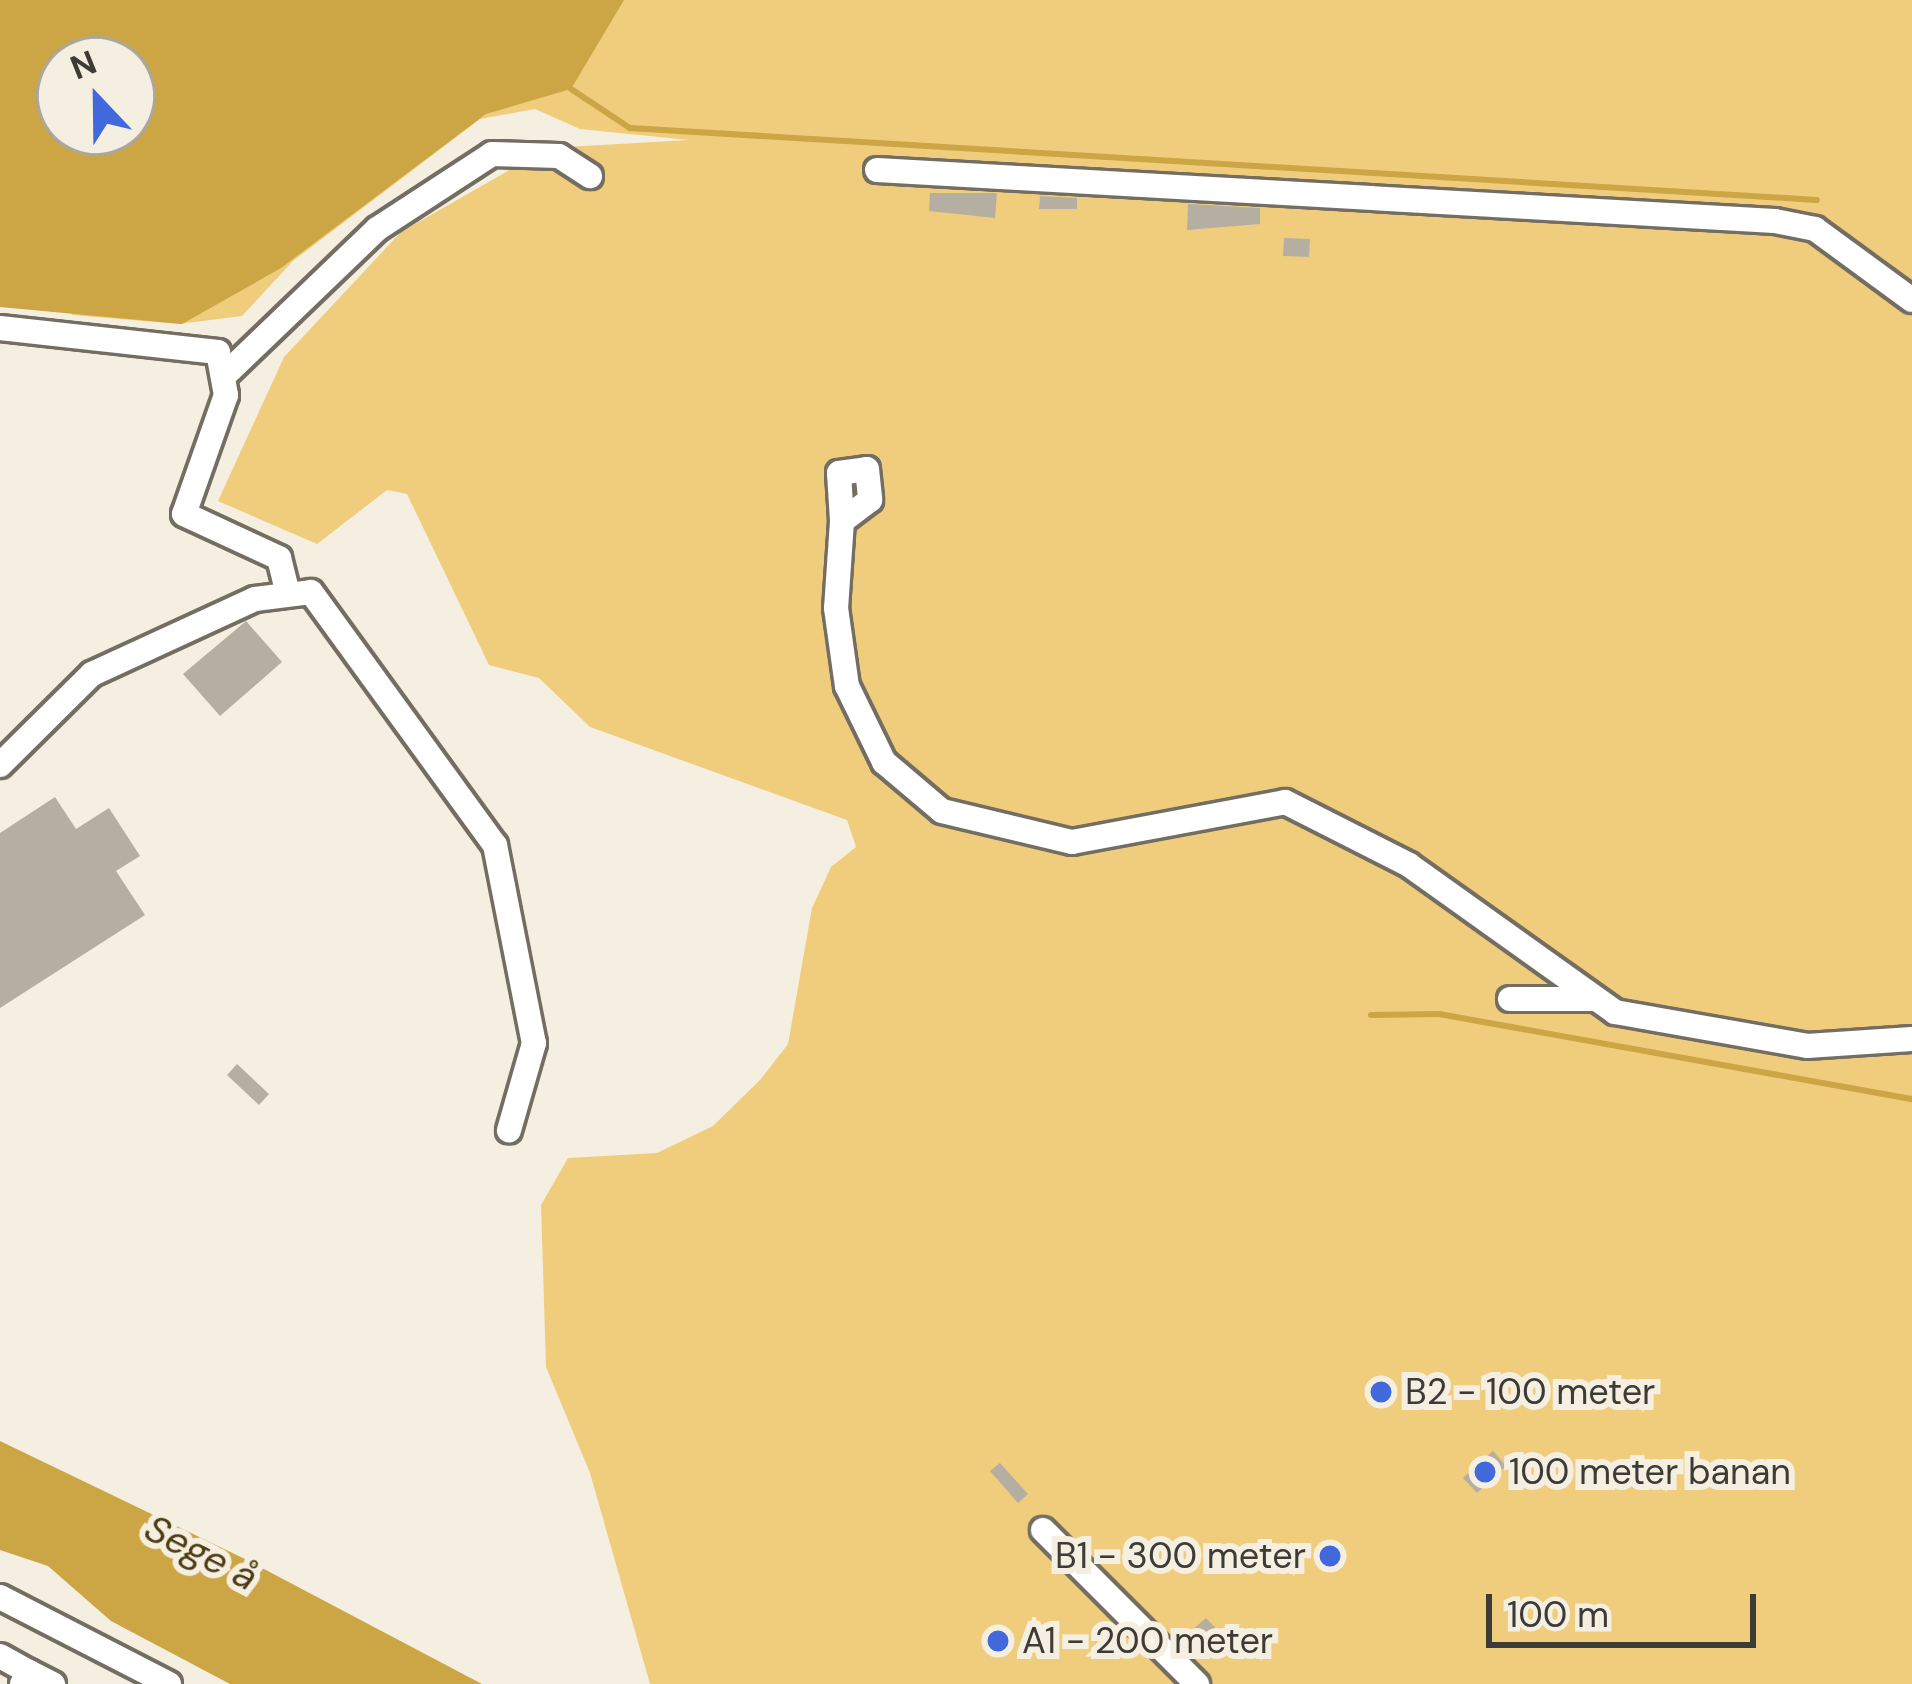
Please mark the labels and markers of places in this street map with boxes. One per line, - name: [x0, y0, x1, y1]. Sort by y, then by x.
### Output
- place label: B2 - 100 meter: [1405, 1370, 1655, 1414]
- marker: B2 - 100 meter: [1368, 1379, 1394, 1405]
- place label: 100 meter banan: [1509, 1450, 1791, 1494]
- marker: 100 meter banan: [1472, 1459, 1498, 1485]
- place label: B1 - 300 meter: [1055, 1534, 1306, 1578]
- marker: B1 - 300 meter: [1317, 1543, 1343, 1569]
- place label: A1 - 200 meter: [1022, 1619, 1273, 1663]
- marker: A1 - 200 meter: [985, 1628, 1011, 1654]

